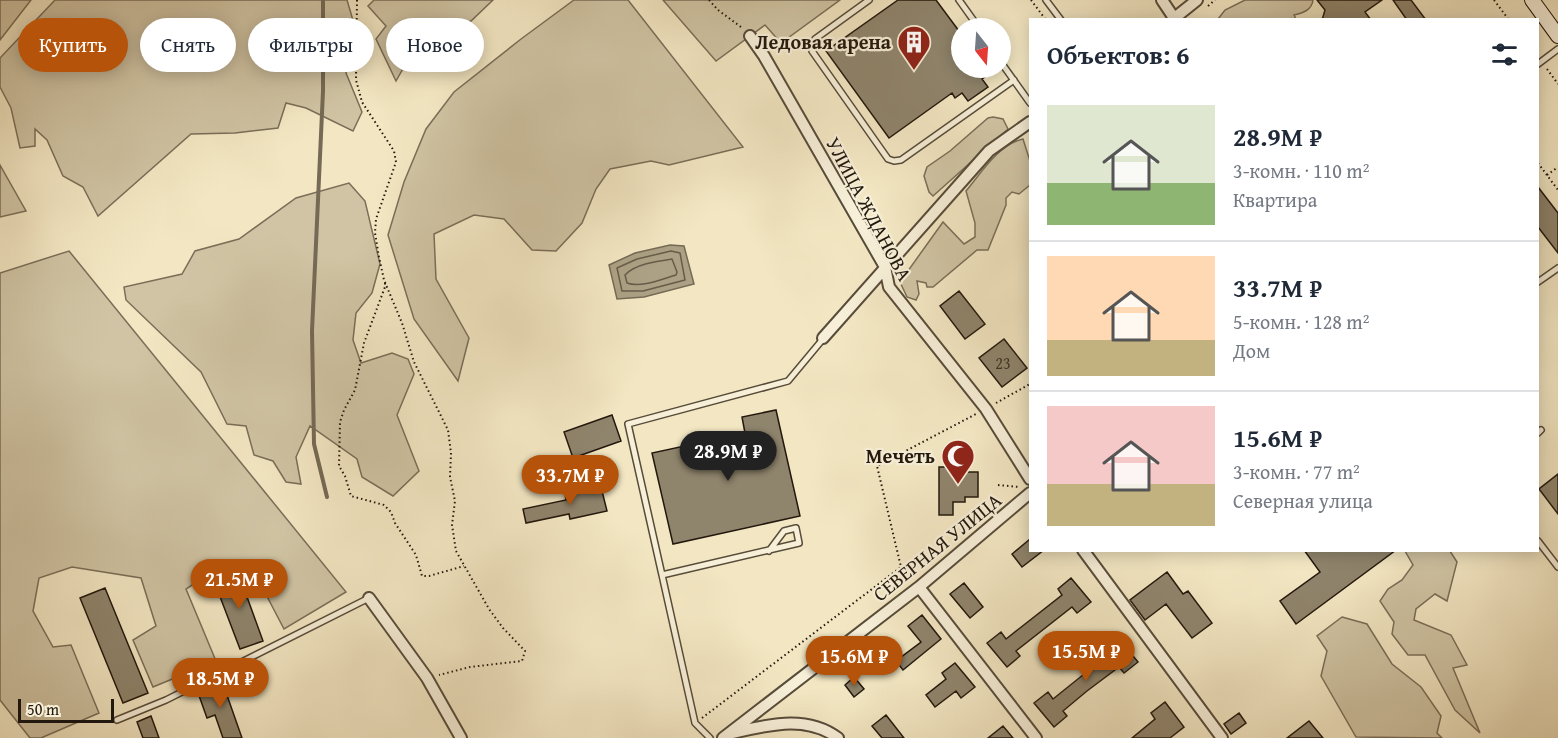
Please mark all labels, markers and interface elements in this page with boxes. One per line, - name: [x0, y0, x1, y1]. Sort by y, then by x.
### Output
- chip: Купить: [18, 18, 128, 72]
- chip: Снять: [140, 18, 236, 72]
- chip: Фильтры: [248, 18, 374, 72]
- chip: Новое: [386, 18, 484, 72]
- north arrow: [951, 18, 1011, 78]
- map controls: [951, 18, 1011, 78]
- building icon: Ледовая арена: [896, 24, 932, 71]
- place label: Ледовая арена: [755, 27, 892, 56]
- text: Объектов: 6: [1047, 35, 1190, 74]
- icon: filters: [1488, 38, 1521, 71]
- text: 28.9M ₽: [1233, 117, 1322, 156]
- icon: home: [1095, 129, 1167, 201]
- street label: УЛИЦА ЖДАНОВА: [819, 132, 920, 286]
- text: 3-комн. · 110 m²: [1233, 156, 1369, 185]
- text: Квартира: [1233, 185, 1317, 214]
- text: 33.7M ₽: [1233, 268, 1322, 307]
- icon: home: [1095, 280, 1167, 352]
- text: 5-комн. · 128 m²: [1233, 307, 1369, 336]
- text: Дом: [1233, 336, 1270, 365]
- house number: 23: [995, 351, 1011, 375]
- text: 15.6M ₽: [1233, 418, 1322, 457]
- icon: home: [1095, 430, 1167, 502]
- pin: 28.9M ₽: [673, 431, 783, 482]
- text: 28.9M ₽: [694, 436, 762, 465]
- mosque icon: Мечеть: [940, 438, 976, 485]
- place label: Мечеть: [866, 441, 935, 470]
- pin: 33.7M ₽: [515, 455, 625, 506]
- text: 3-комн. · 77 m²: [1233, 457, 1360, 486]
- text: 33.7M ₽: [536, 460, 604, 489]
- street label: СЕВЕРНАЯ УЛИЦА: [866, 486, 1007, 608]
- text: Северная улица: [1233, 486, 1373, 515]
- pin: 21.5M ₽: [184, 559, 294, 610]
- text: 21.5M ₽: [205, 564, 273, 593]
- pin: 15.5M ₽: [1031, 631, 1141, 682]
- pin: 15.6M ₽: [799, 636, 909, 687]
- text: 15.5M ₽: [1052, 636, 1120, 665]
- text: 15.6M ₽: [820, 641, 888, 670]
- pin: 18.5M ₽: [165, 658, 275, 709]
- text: 18.5M ₽: [186, 663, 254, 692]
- scale bar: [18, 696, 114, 724]
- text: 50 m: [27, 697, 59, 721]

